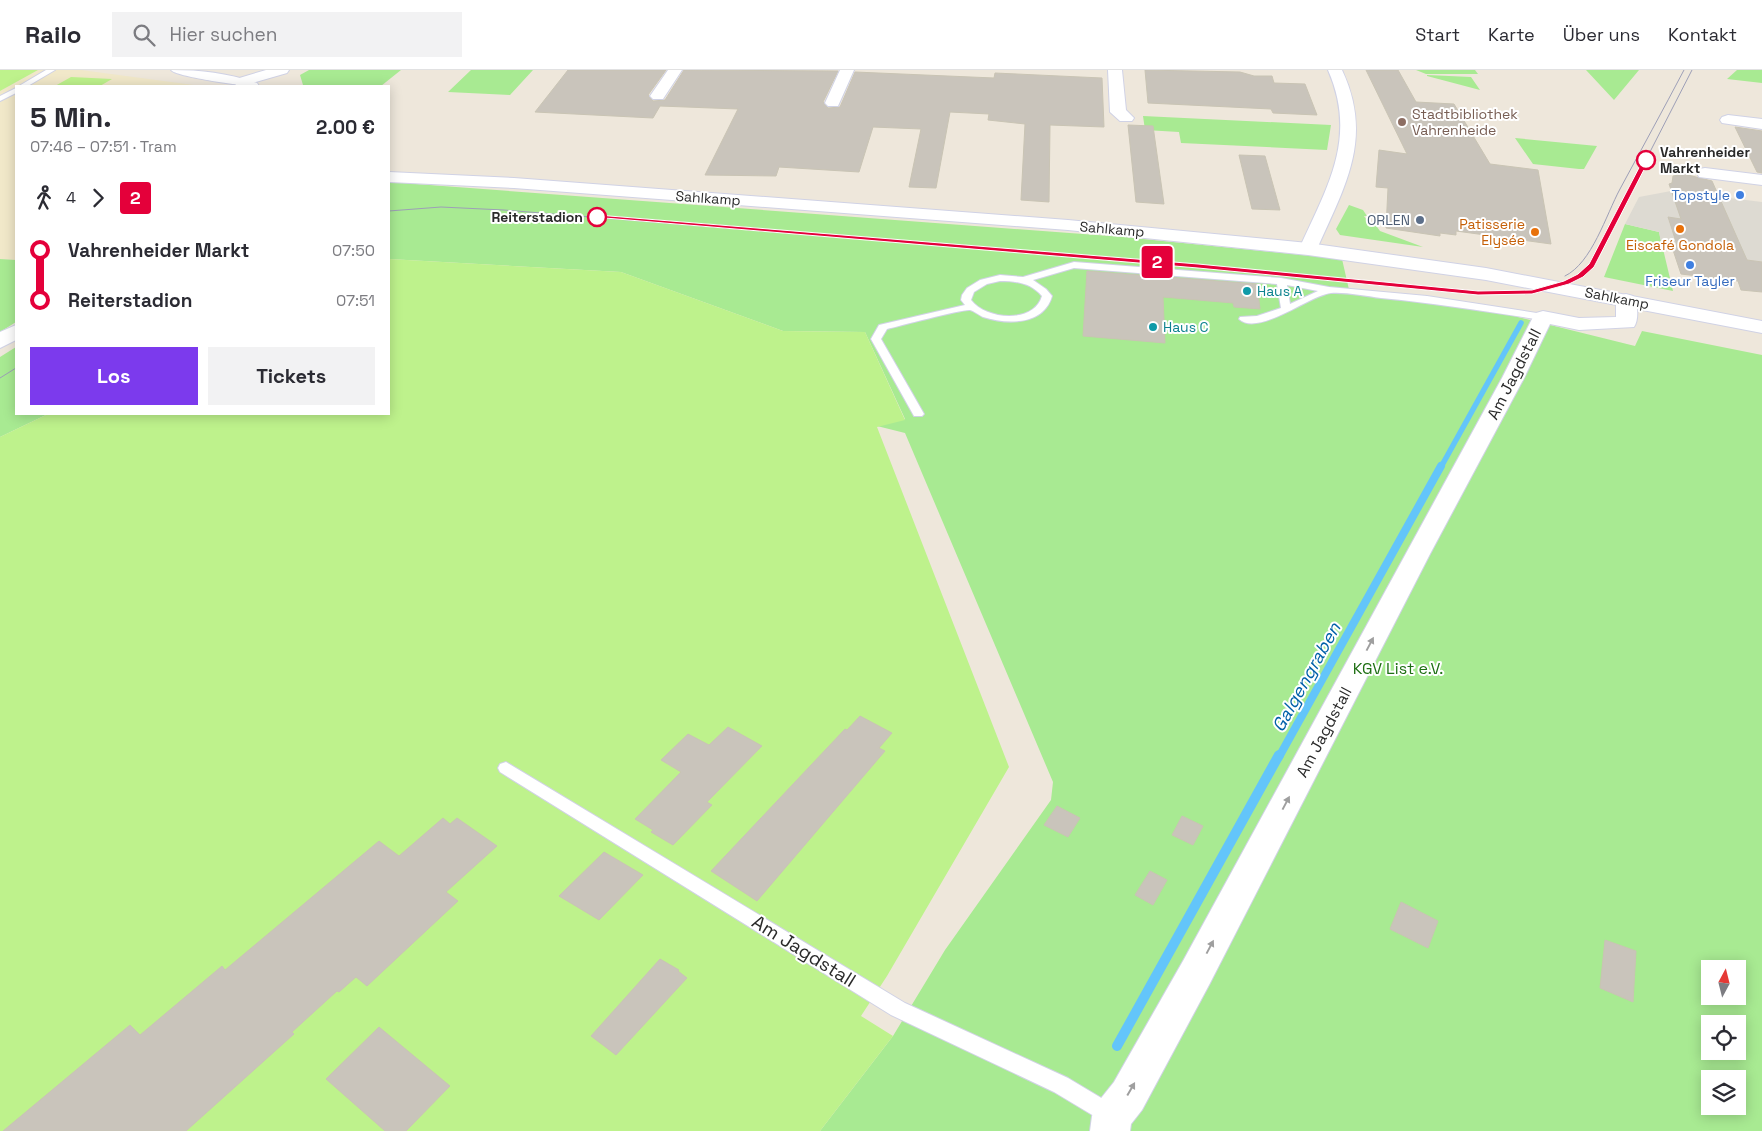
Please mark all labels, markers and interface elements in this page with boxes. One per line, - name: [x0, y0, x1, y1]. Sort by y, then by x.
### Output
- search box: [112, 12, 462, 57]
- text: Railo: [25, 19, 82, 50]
- icon: search: [130, 21, 158, 49]
- text: Hier suchen: [170, 22, 277, 47]
- text: Start: [1415, 23, 1460, 46]
- text: Karte: [1488, 23, 1535, 46]
- text: Über uns: [1563, 23, 1640, 46]
- text: Kontakt: [1668, 23, 1737, 46]
- text: 5 Min.: [30, 99, 112, 135]
- place label: Stadtbibliothek Vahrenheide: [1412, 105, 1518, 139]
- text: 2.00 €: [316, 115, 375, 140]
- marker: Stadtbibliothek Vahrenheide: [1396, 116, 1408, 128]
- text: 07:46 – 07:51 · Tram: [30, 136, 177, 157]
- place label: Vahrenheider Markt: [1660, 143, 1750, 177]
- marker: Vahrenheider Markt: [1636, 150, 1656, 170]
- icon: walk: [30, 184, 58, 212]
- icon: forward: [84, 184, 112, 212]
- text: 2: [130, 186, 141, 209]
- place label: Topstyle: [1672, 186, 1730, 204]
- text: 4: [66, 187, 76, 208]
- street label: Sahlkamp: [675, 187, 741, 209]
- marker: Topstyle: [1734, 189, 1746, 201]
- marker: Reiterstadion: [587, 207, 607, 227]
- place label: Reiterstadion: [491, 208, 583, 226]
- place label: ORLEN: [1367, 211, 1410, 229]
- marker: ORLEN: [1414, 214, 1426, 226]
- place label: Patisserie Elysée: [1459, 215, 1525, 249]
- street label: Sahlkamp: [1079, 217, 1145, 241]
- marker: Eiscafé Gondola: [1674, 223, 1686, 235]
- marker: Patisserie Elysée: [1529, 226, 1541, 238]
- place label: Eiscafé Gondola: [1626, 236, 1734, 254]
- text: Vahrenheider Markt: [68, 238, 250, 263]
- text: 07:50: [332, 240, 375, 261]
- line badge: 2: [1141, 246, 1173, 278]
- text: 2: [1152, 250, 1162, 273]
- marker: Friseur Tayler: [1684, 259, 1696, 271]
- place label: Friseur Tayler: [1645, 272, 1735, 290]
- place label: Haus A: [1257, 282, 1302, 300]
- street label: Sahlkamp: [1583, 283, 1651, 313]
- marker: Haus A: [1241, 285, 1253, 297]
- text: Reiterstadion: [68, 288, 192, 313]
- text: 07:51: [336, 290, 375, 311]
- place label: Haus C: [1163, 318, 1209, 336]
- marker: Haus C: [1147, 321, 1159, 333]
- street label: Am Jagdstall: [1482, 325, 1546, 423]
- button: Los: [30, 347, 198, 405]
- button: Tickets: [208, 347, 375, 405]
- water label: Galgengraben: [1266, 617, 1346, 736]
- one-way arrow: [1366, 637, 1374, 651]
- park label: KGV List e.V.: [1353, 658, 1443, 679]
- street label: Am Jagdstall: [1291, 683, 1357, 781]
- one-way arrow: [1282, 796, 1291, 810]
- street label: Am Jagdstall: [747, 909, 861, 993]
- one-way arrow: [1206, 939, 1214, 954]
- north arrow: [1701, 960, 1746, 1005]
- map controls: [1701, 960, 1746, 1115]
- button: locate: [1701, 1015, 1746, 1060]
- button: layers: [1701, 1070, 1746, 1115]
- one-way arrow: [1127, 1082, 1136, 1095]

